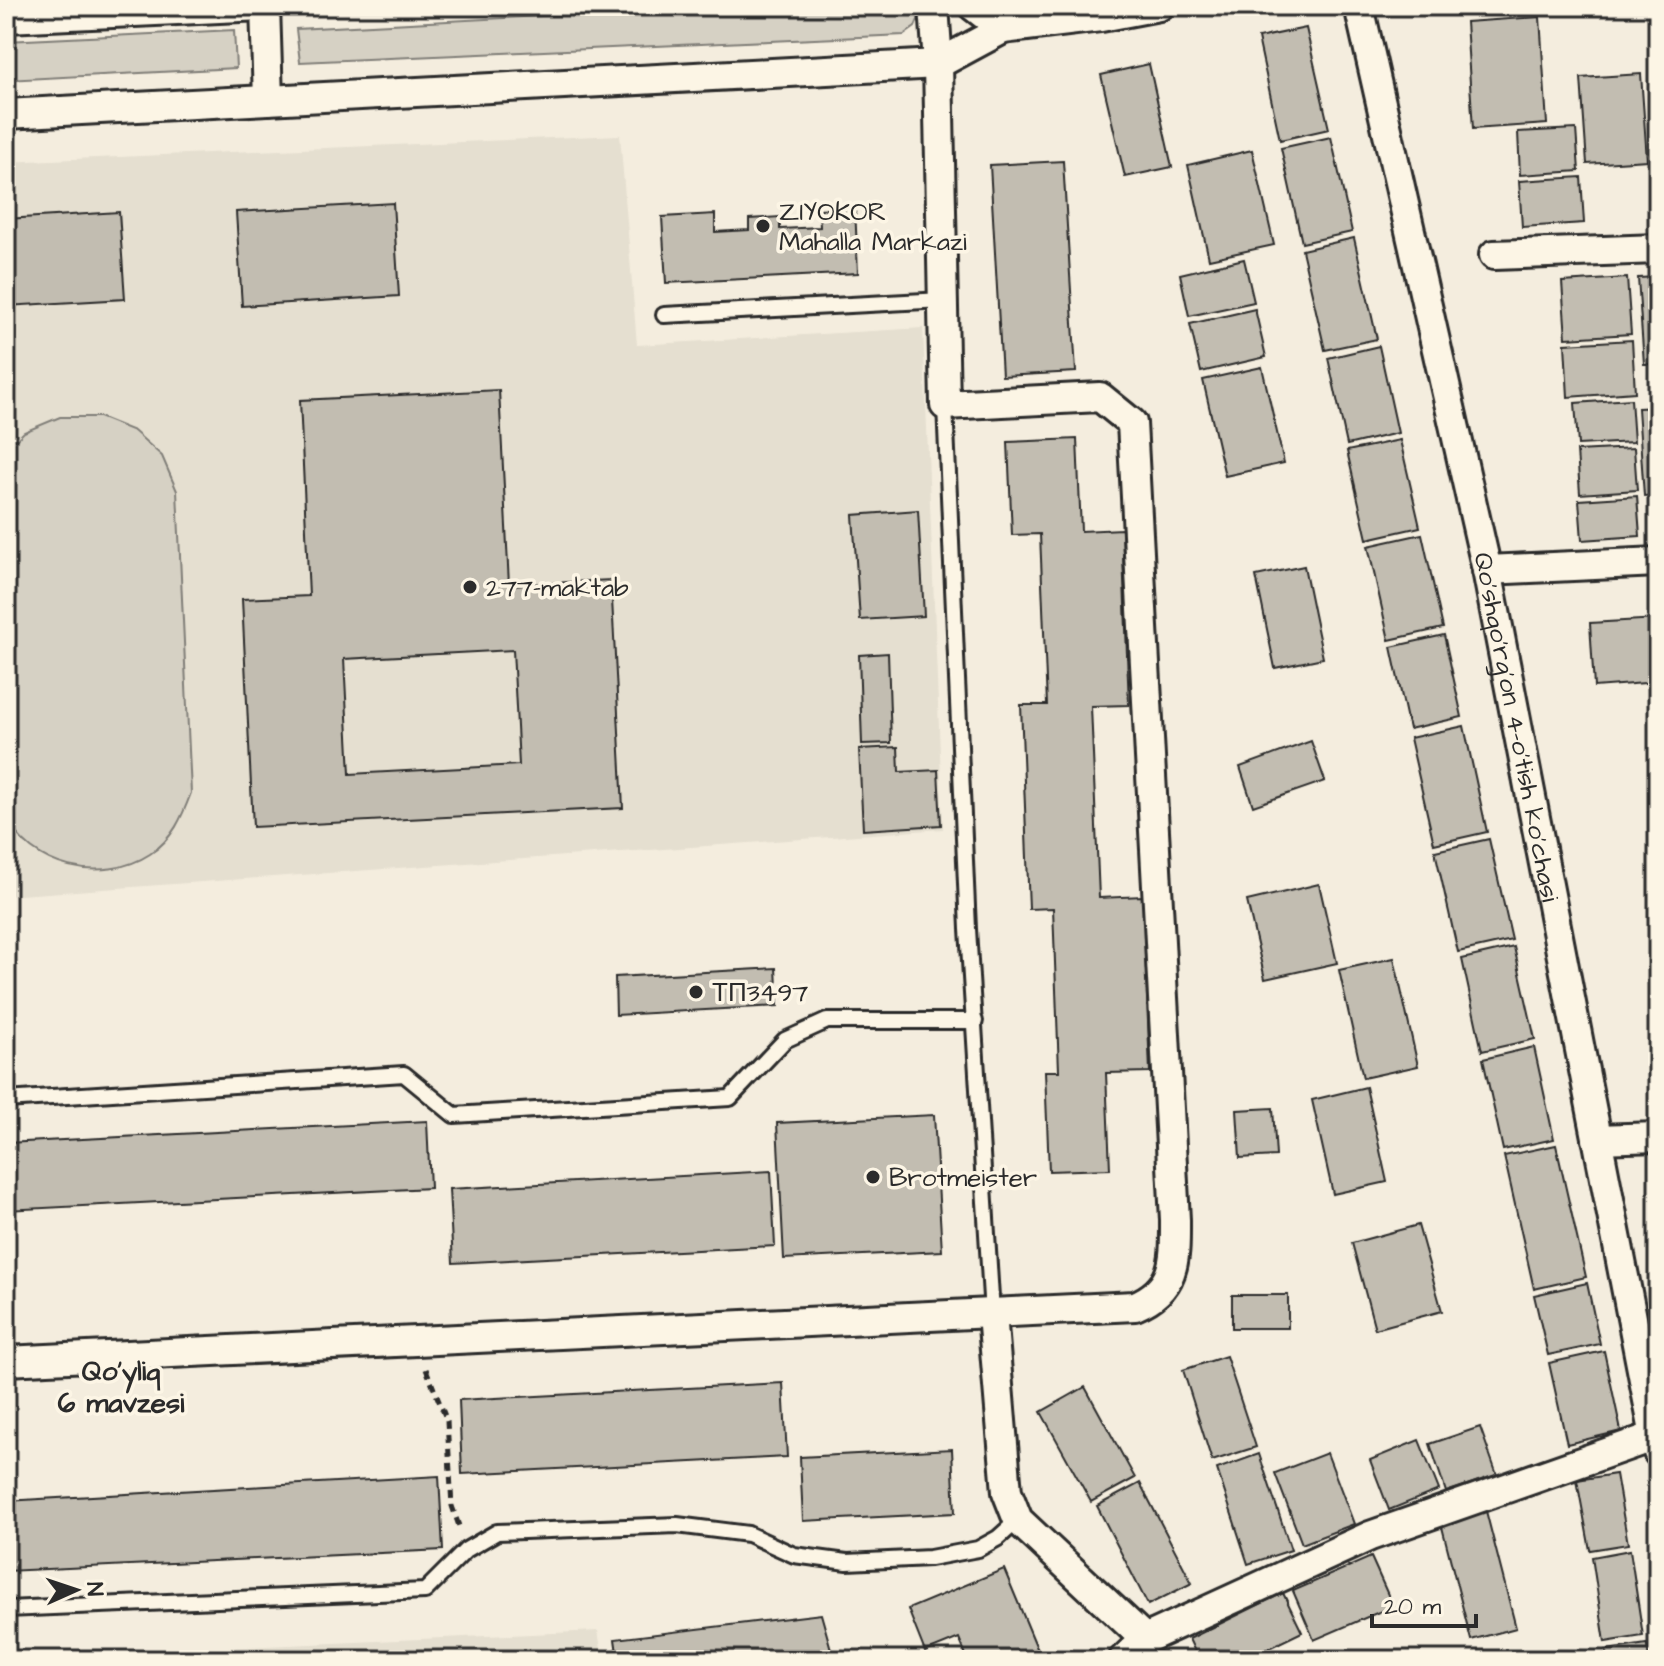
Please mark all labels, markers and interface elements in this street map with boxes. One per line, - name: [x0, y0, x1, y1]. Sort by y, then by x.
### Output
- place label: ZIYOKOR Mahalla Markazi: [779, 194, 967, 260]
- marker: ZIYOKOR Mahalla Markazi: [754, 217, 772, 235]
- street label: Qo'shqo'rg'on 4-o'tish ko'chasi: [1464, 549, 1568, 905]
- place label: 277-maktab: [486, 570, 629, 606]
- marker: 277-maktab: [461, 578, 479, 596]
- place label: ТП3497: [712, 975, 808, 1011]
- marker: ТП3497: [687, 983, 705, 1001]
- place label: Brotmeister: [889, 1160, 1037, 1196]
- marker: Brotmeister: [864, 1168, 882, 1186]
- district label: Qo'yliq 6 mavzesi: [58, 1352, 185, 1423]
- north arrow: [36, 1550, 116, 1630]
- scale bar: [1372, 1578, 1476, 1628]
- text: N: [79, 1581, 110, 1597]
- text: 20 m: [1384, 1590, 1441, 1624]

